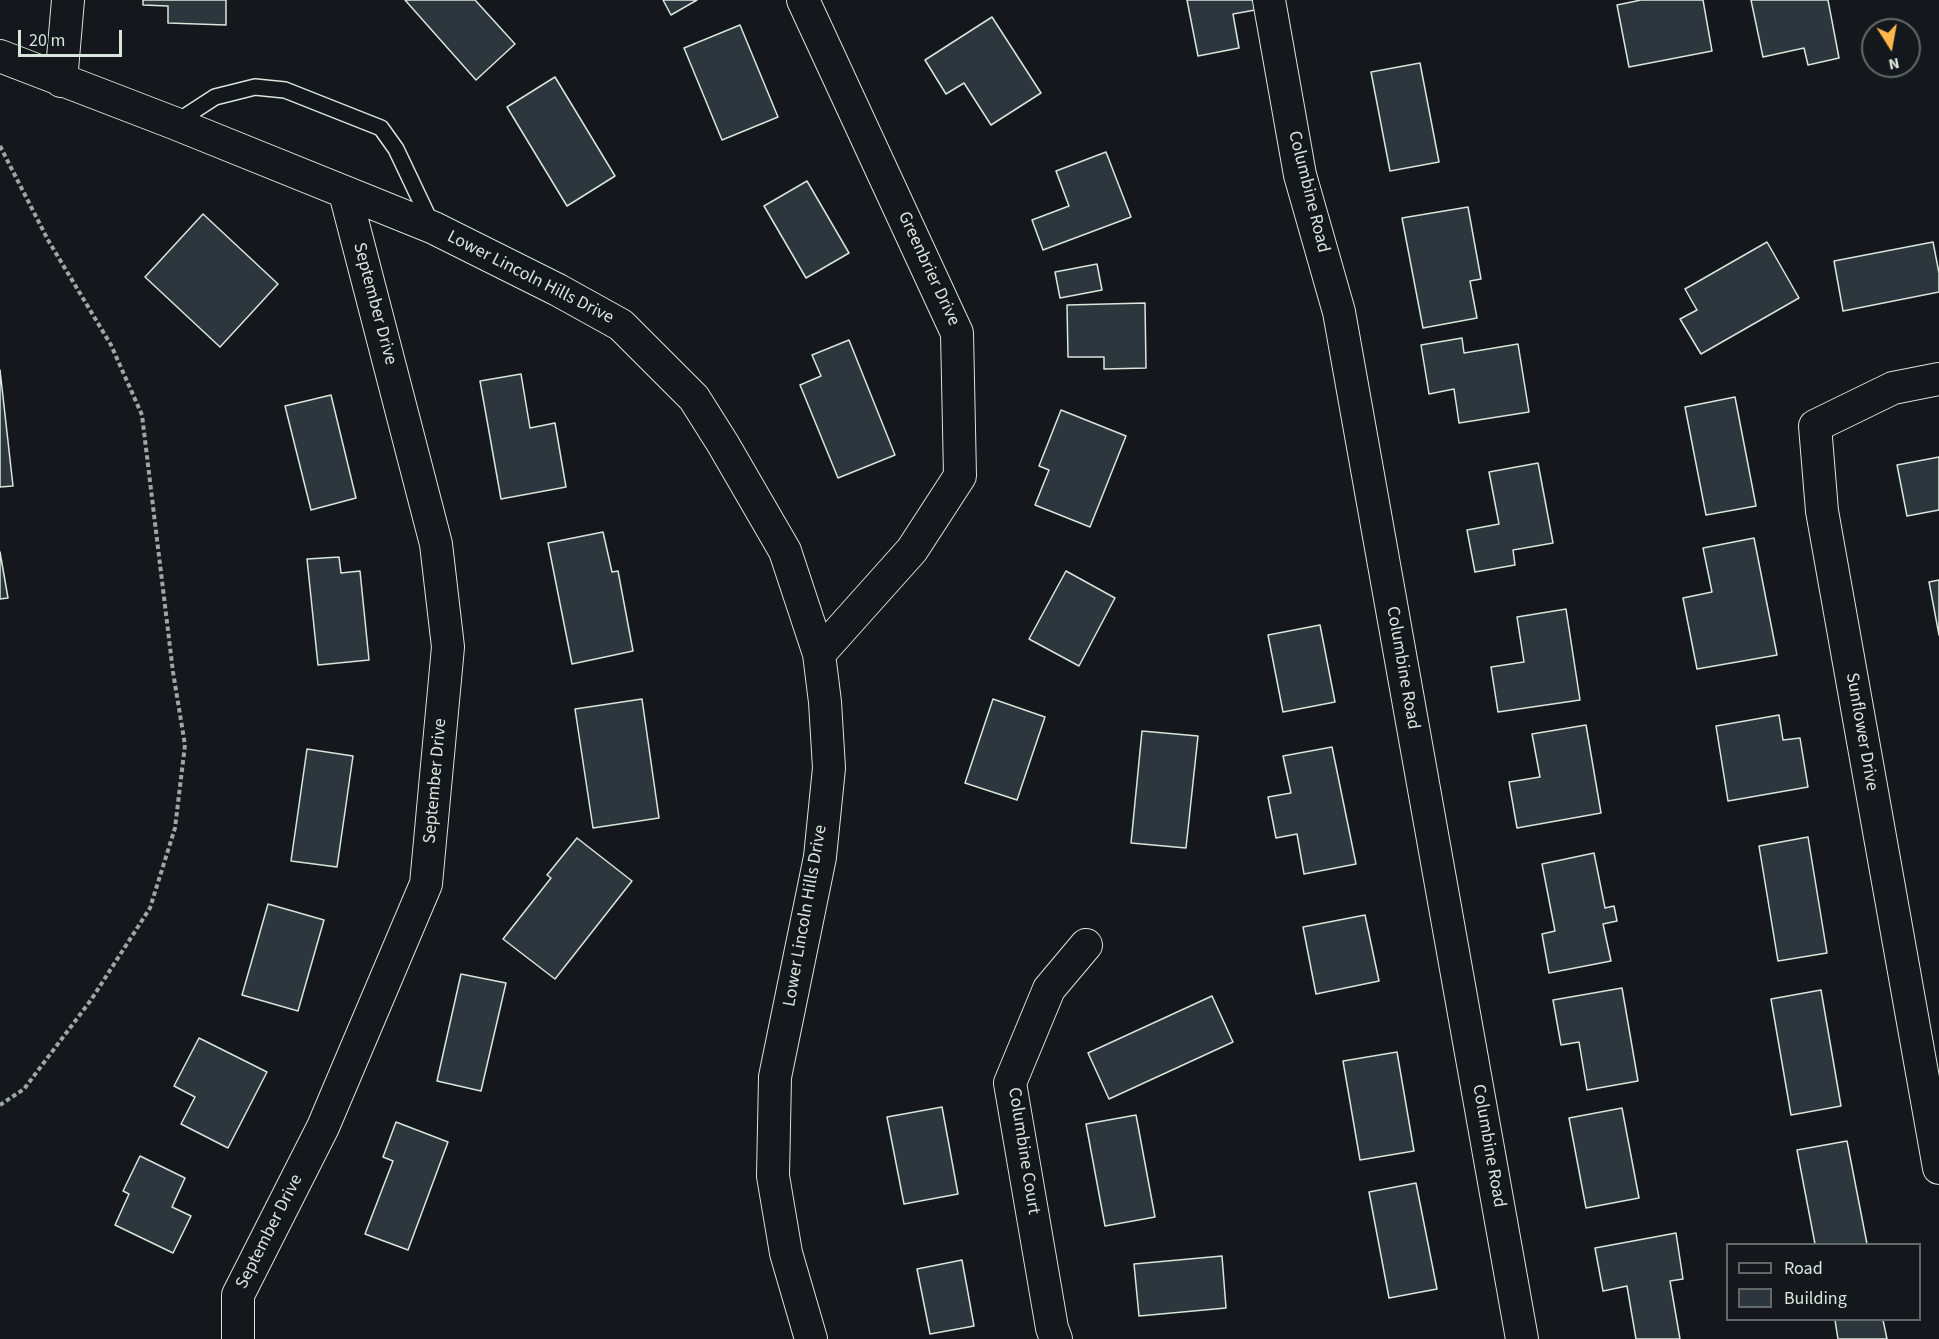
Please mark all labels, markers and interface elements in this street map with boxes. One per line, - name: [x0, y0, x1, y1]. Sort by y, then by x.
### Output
- scale bar: [21, 18, 124, 56]
- north arrow: [1861, 18, 1921, 78]
- text: 20 m: [29, 28, 65, 53]
- text: N: [1887, 52, 1901, 76]
- street label: Columbine Road: [1282, 129, 1334, 255]
- street label: Greenbrier Drive: [892, 209, 964, 329]
- street label: Lower Lincoln Hills Drive: [443, 227, 617, 329]
- street label: September Drive: [347, 241, 401, 367]
- street label: Columbine Road: [1381, 605, 1423, 731]
- street label: Sunflower Drive: [1840, 671, 1882, 793]
- street label: September Drive: [420, 717, 452, 845]
- street label: Lower Lincoln Hills Drive: [779, 824, 833, 1008]
- street label: Columbine Road: [1467, 1083, 1509, 1209]
- street label: Columbine Court: [1002, 1086, 1044, 1216]
- street label: September Drive: [232, 1171, 308, 1293]
- legend: [1726, 1243, 1921, 1321]
- text: Road: [1784, 1256, 1823, 1281]
- text: Building: [1784, 1286, 1847, 1311]

